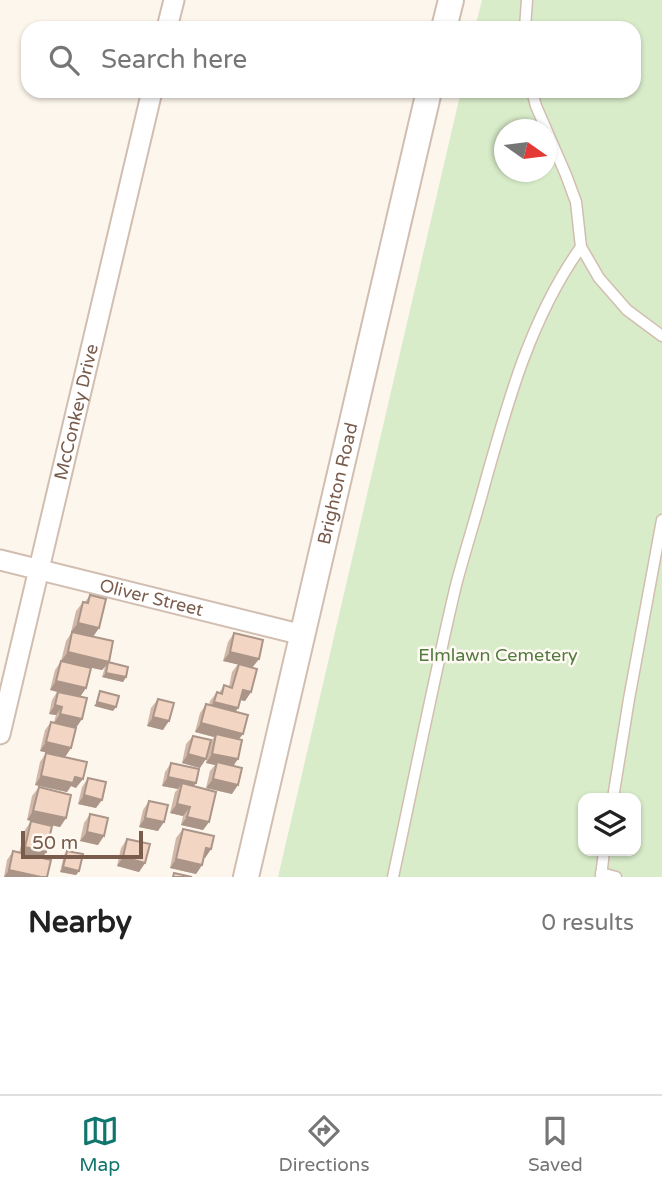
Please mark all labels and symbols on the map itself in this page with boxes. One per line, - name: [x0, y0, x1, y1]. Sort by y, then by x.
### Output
- north arrow: [494, 119, 557, 182]
- street label: McConkey Drive: [49, 342, 103, 482]
- street label: Brighton Road: [313, 420, 362, 547]
- street label: Oliver Street: [97, 574, 206, 621]
- park label: Elmlawn Cemetery: [418, 644, 578, 666]
- scale bar: [21, 828, 144, 860]

